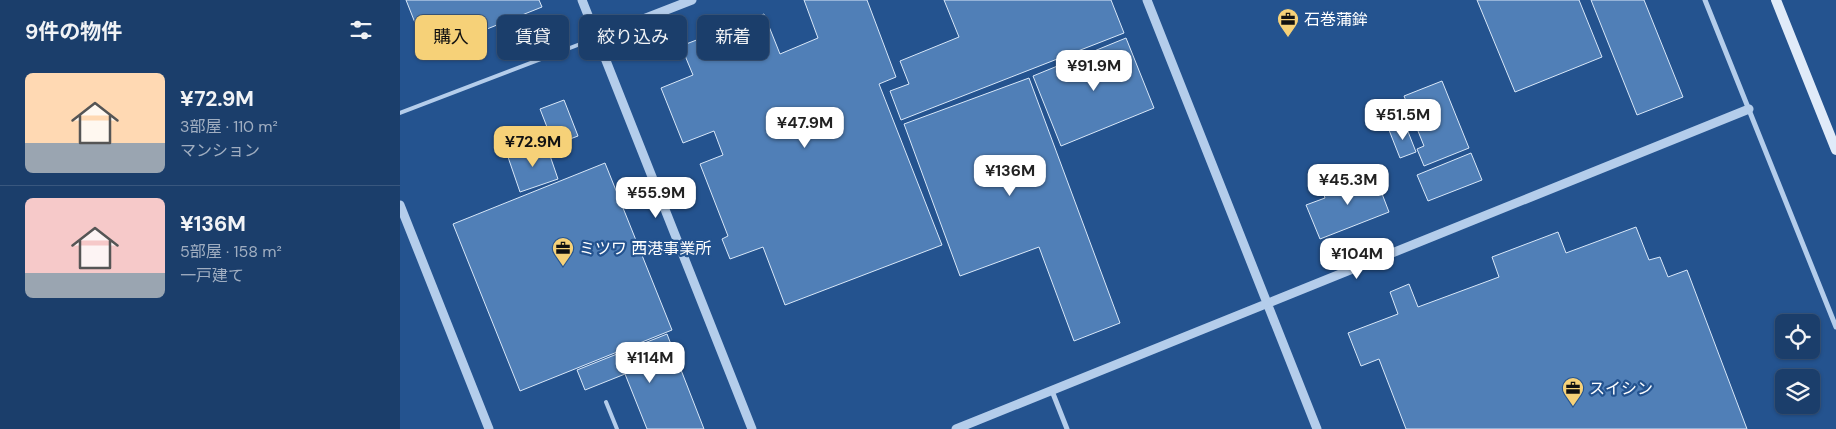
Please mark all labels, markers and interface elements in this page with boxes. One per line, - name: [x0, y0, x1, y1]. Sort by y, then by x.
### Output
- office icon: 石巻蒲鉾: [1276, 7, 1300, 38]
- place label: 石巻蒲鉾: [1304, 9, 1368, 30]
- chip: 購入: [415, 15, 487, 60]
- chip: 賃貸: [497, 15, 569, 60]
- chip: 絞り込み: [579, 15, 687, 60]
- chip: 新着: [697, 15, 769, 60]
- icon: filters: [347, 16, 375, 44]
- text: 9件の物件: [25, 18, 122, 46]
- pin: ¥91.9M: [1053, 49, 1135, 92]
- text: ¥91.9M: [1067, 55, 1121, 76]
- text: ¥72.9M: [180, 85, 254, 113]
- icon: home: [65, 93, 125, 153]
- pin: ¥51.5M: [1362, 98, 1444, 141]
- text: ¥51.5M: [1376, 104, 1430, 125]
- pin: ¥47.9M: [764, 106, 846, 149]
- text: ¥47.9M: [777, 112, 833, 133]
- text: 3部屋 · 110 m²: [180, 116, 278, 137]
- pin: ¥72.9M: [492, 126, 574, 168]
- text: ¥72.9M: [505, 131, 561, 152]
- text: マンション: [180, 140, 260, 161]
- pin: ¥136M: [975, 154, 1045, 197]
- text: ¥136M: [985, 160, 1035, 181]
- pin: ¥45.3M: [1307, 164, 1389, 206]
- text: ¥45.3M: [1319, 169, 1377, 190]
- pin: ¥55.9M: [615, 176, 697, 219]
- text: ¥55.9M: [627, 182, 685, 203]
- text: ¥136M: [180, 210, 246, 238]
- icon: home: [65, 218, 125, 278]
- office icon: ミツワ 西港事業所: [551, 236, 575, 267]
- place label: ミツワ 西港事業所: [579, 238, 711, 259]
- pin: ¥104M: [1322, 238, 1392, 280]
- text: 5部屋 · 158 m²: [180, 241, 282, 262]
- text: ¥104M: [1331, 243, 1383, 264]
- text: 一戸建て: [180, 265, 244, 286]
- map controls: [1775, 314, 1820, 414]
- button: locate: [1775, 314, 1820, 359]
- pin: ¥114M: [615, 342, 685, 384]
- text: ¥114M: [627, 347, 673, 368]
- button: layers: [1775, 369, 1820, 414]
- office icon: スイシン: [1561, 376, 1585, 407]
- place label: スイシン: [1589, 378, 1653, 399]

